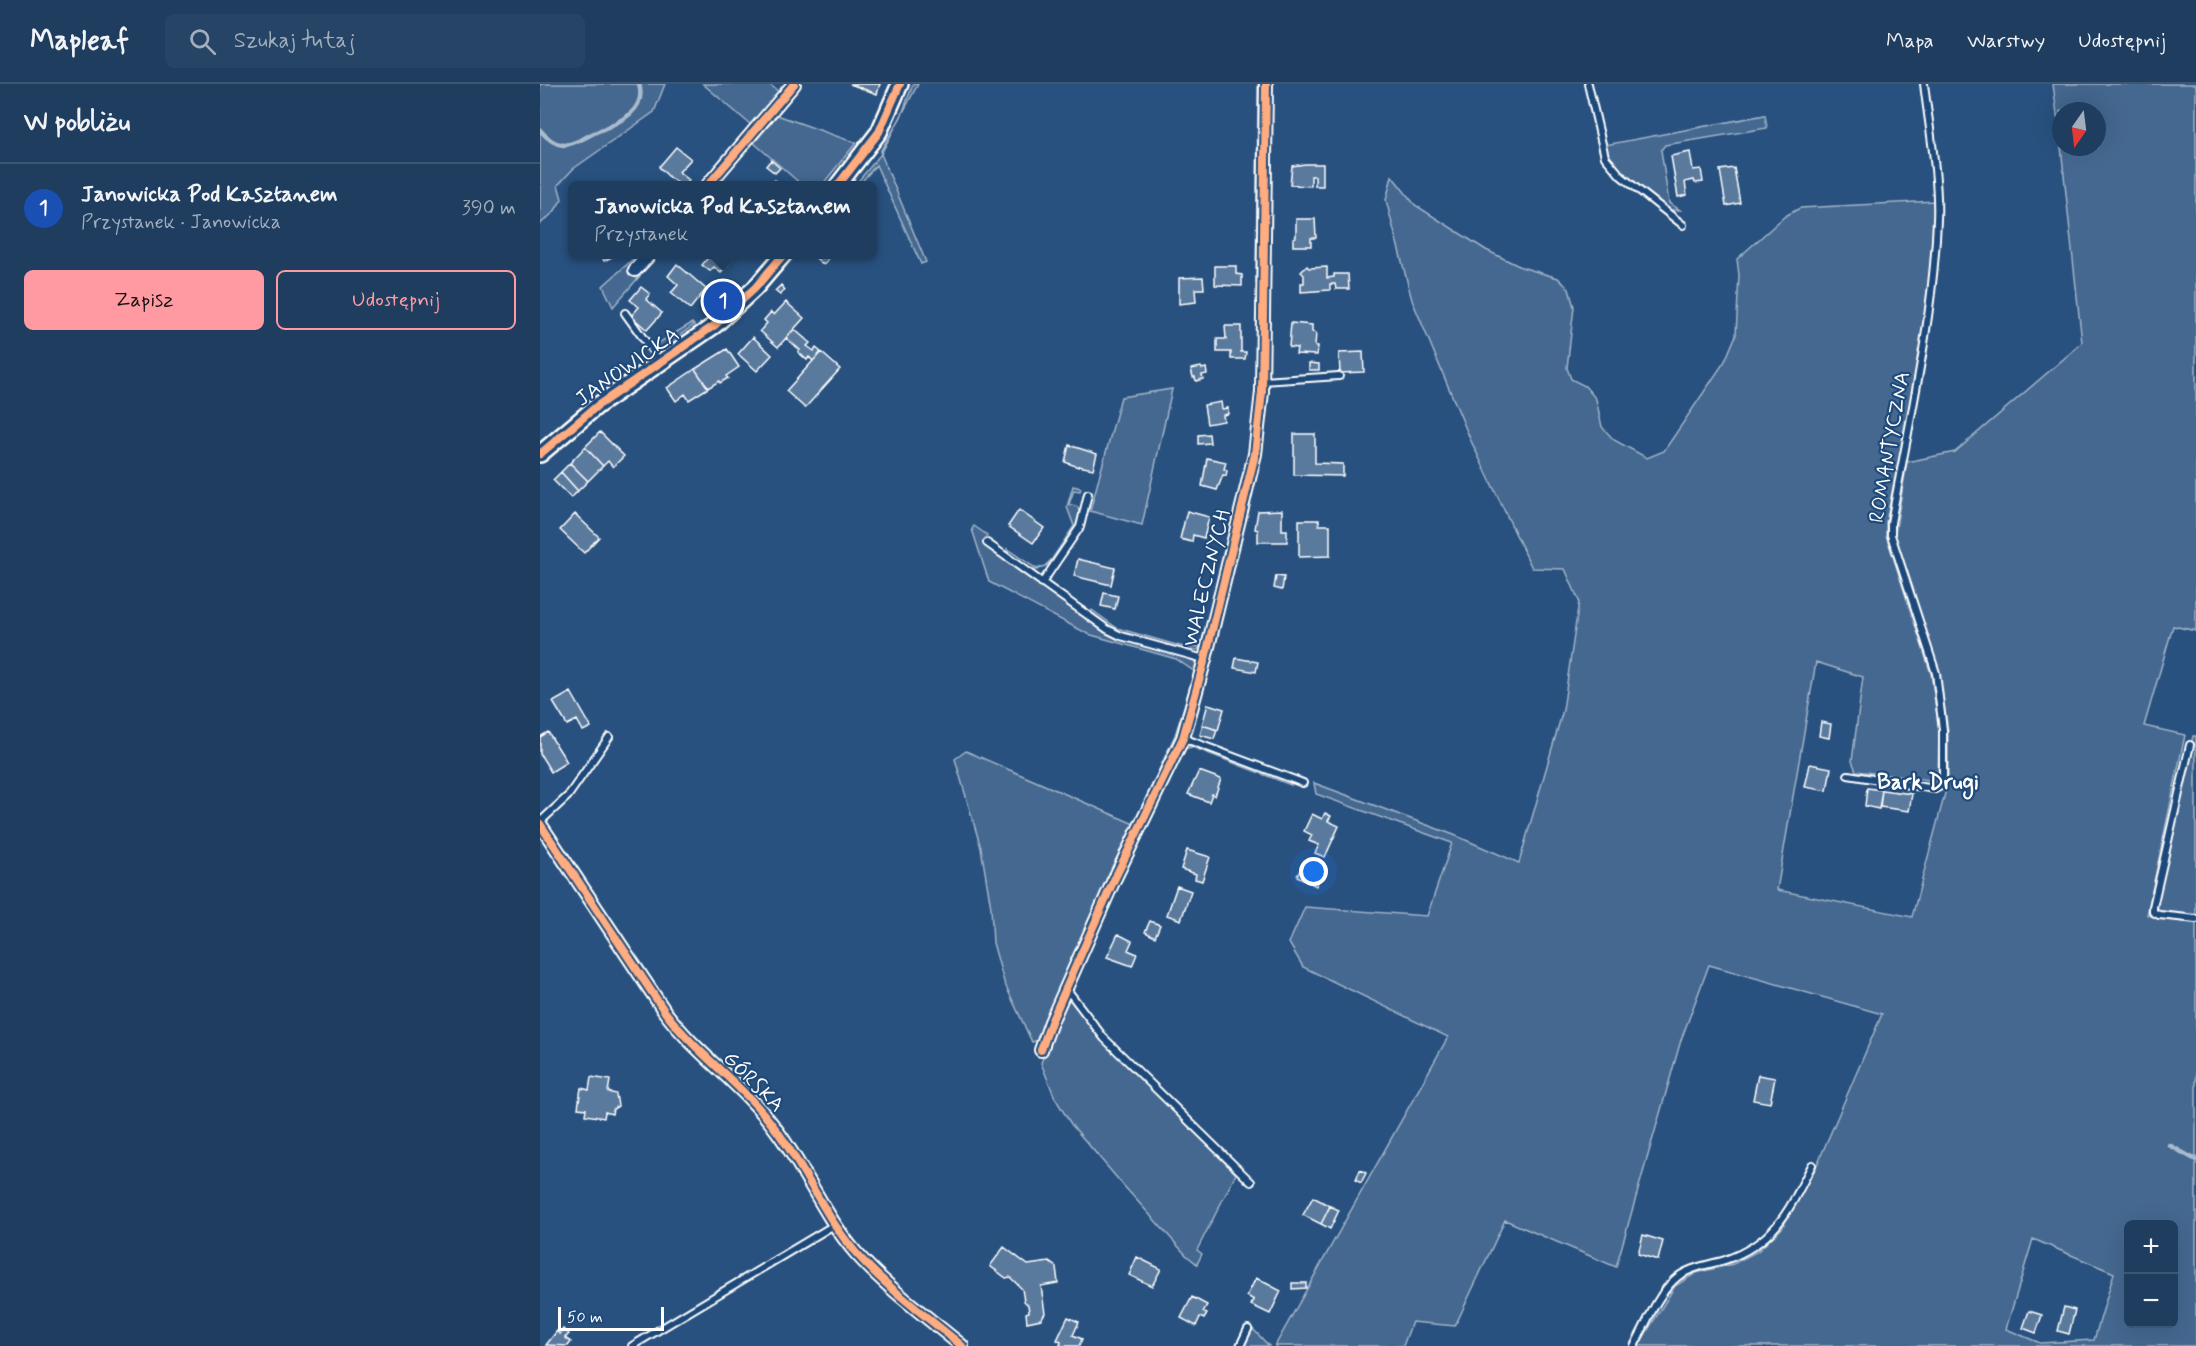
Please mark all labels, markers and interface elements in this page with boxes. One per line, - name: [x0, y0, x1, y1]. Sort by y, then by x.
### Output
- search box: [165, 14, 585, 68]
- text: Mapleaf: [30, 23, 129, 60]
- icon: search: [186, 25, 219, 58]
- text: Szukaj tutaj: [234, 27, 355, 55]
- text: Mapa: [1886, 27, 1934, 55]
- text: Warstwy: [1967, 27, 2045, 55]
- text: Udostępnij: [2078, 27, 2166, 55]
- north arrow: [2052, 102, 2106, 156]
- text: W pobliżu: [24, 106, 130, 140]
- text: Janowicka Pod Kasztanem: [81, 181, 338, 209]
- popup: [568, 181, 877, 259]
- text: Janowicka Pod Kasztanem: [594, 193, 851, 221]
- text: 1: [39, 195, 48, 222]
- text: 390 m: [462, 195, 516, 222]
- text: Przystanek · Janowicka: [81, 209, 281, 236]
- text: Przystanek: [594, 221, 688, 248]
- button: Zapisz: [24, 270, 264, 330]
- button: Udostępnij: [276, 270, 516, 330]
- pin: 1: [704, 278, 742, 324]
- street label: JANOWICKA: [570, 321, 685, 413]
- street label: ROMANTYCZNA: [1863, 369, 1917, 525]
- street label: WALECZNYCH: [1176, 507, 1238, 650]
- district label: Bark Drugi: [1877, 769, 1979, 800]
- your location: [1299, 857, 1328, 886]
- street label: GÓRSKA: [717, 1045, 790, 1118]
- map controls: [2124, 1220, 2178, 1328]
- button: +: [2124, 1220, 2178, 1274]
- button: −: [2124, 1274, 2178, 1328]
- scale bar: [558, 1304, 664, 1332]
- text: 50 m: [567, 1307, 603, 1328]

